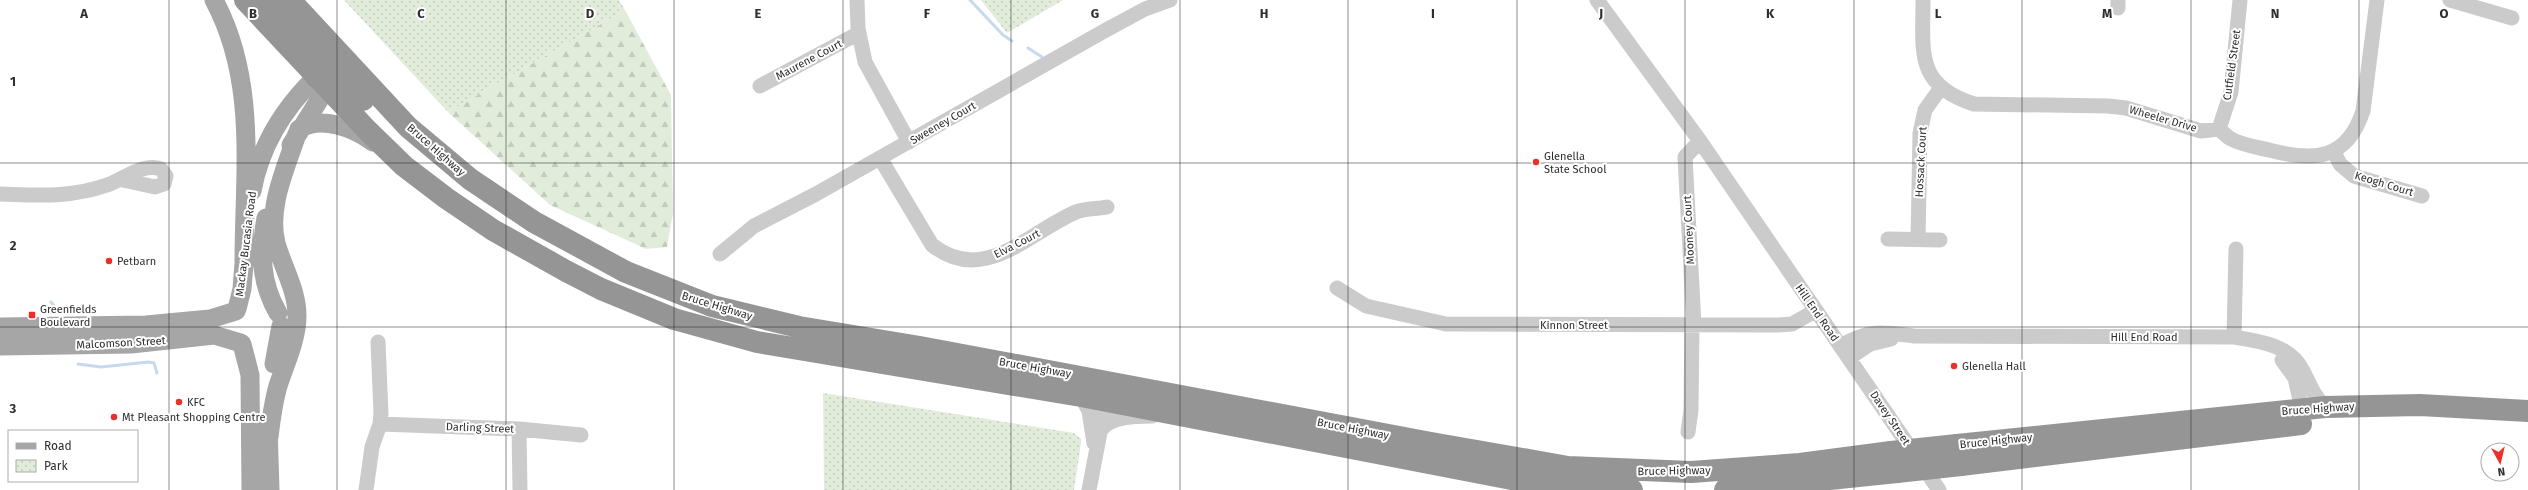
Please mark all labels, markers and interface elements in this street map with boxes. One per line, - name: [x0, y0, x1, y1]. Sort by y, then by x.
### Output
- text: A: [79, 6, 88, 21]
- text: B: [249, 6, 257, 21]
- text: C: [417, 6, 425, 21]
- text: D: [586, 6, 595, 21]
- text: E: [755, 6, 762, 21]
- text: F: [924, 6, 931, 21]
- text: G: [1091, 6, 1099, 21]
- text: H: [1260, 6, 1268, 21]
- text: I: [1431, 6, 1435, 21]
- text: J: [1598, 6, 1603, 21]
- text: K: [1766, 6, 1775, 21]
- text: L: [1935, 6, 1942, 21]
- text: M: [2102, 6, 2112, 21]
- text: N: [2271, 6, 2279, 21]
- text: O: [2440, 6, 2449, 21]
- street label: Cutfield Street: [2221, 29, 2243, 101]
- street label: Maurene Court: [774, 37, 844, 83]
- text: 1: [10, 74, 16, 89]
- street label: Sweeney Court: [908, 99, 978, 147]
- street label: Wheeler Drive: [2128, 103, 2198, 135]
- street label: Bruce Highway: [404, 121, 468, 179]
- street label: Hossack Court: [1913, 126, 1929, 198]
- place label: Glenella State School: [1544, 150, 1606, 176]
- marker: Glenella State School: [1531, 157, 1541, 167]
- street label: Keogh Court: [2353, 169, 2415, 199]
- street label: Mackay Bucasia Road: [233, 191, 259, 297]
- street label: Mooney Court: [1681, 195, 1697, 265]
- street label: Elva Court: [992, 227, 1042, 261]
- text: 2: [10, 238, 17, 253]
- place label: Petbarn: [117, 255, 156, 268]
- marker: Petbarn: [104, 256, 114, 266]
- street label: Hill End Road: [1792, 282, 1842, 344]
- street label: Bruce Highway: [680, 289, 754, 323]
- place label: Greenfields Boulevard: [40, 303, 97, 329]
- marker: Greenfields Boulevard: [27, 310, 37, 320]
- street label: Kinnon Street: [1540, 319, 1608, 332]
- street label: Hill End Road: [2110, 331, 2178, 344]
- street label: Malcomson Street: [76, 334, 166, 352]
- street label: Bruce Highway: [998, 355, 1073, 381]
- place label: Glenella Hall: [1962, 360, 2026, 373]
- marker: Glenella Hall: [1949, 361, 1959, 371]
- street label: Davey Street: [1867, 389, 1913, 447]
- place label: KFC: [187, 396, 205, 409]
- marker: KFC: [174, 397, 184, 407]
- street label: Bruce Highway: [2281, 400, 2355, 418]
- text: 3: [9, 401, 17, 416]
- place label: Mt Pleasant Shopping Centre: [122, 411, 265, 424]
- marker: Mt Pleasant Shopping Centre: [109, 412, 119, 422]
- street label: Bruce Highway: [1316, 416, 1391, 442]
- street label: Darling Street: [446, 420, 514, 436]
- legend: [8, 430, 138, 482]
- street label: Bruce Highway: [1959, 431, 2034, 451]
- text: Road: [44, 439, 72, 453]
- north arrow: [2480, 442, 2520, 482]
- text: Park: [44, 459, 68, 473]
- street label: Bruce Highway: [1637, 464, 1711, 478]
- text: N: [2497, 464, 2506, 478]

